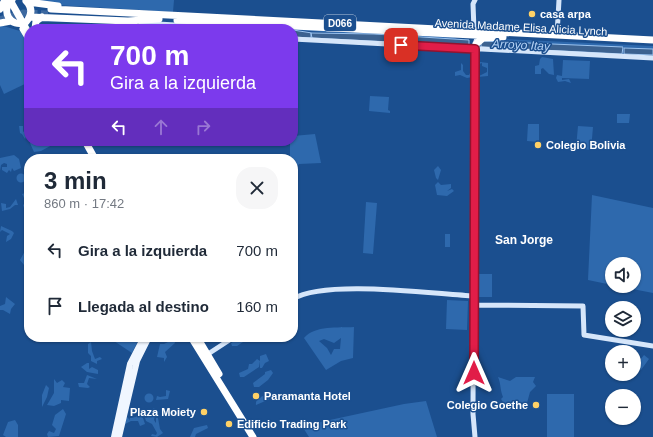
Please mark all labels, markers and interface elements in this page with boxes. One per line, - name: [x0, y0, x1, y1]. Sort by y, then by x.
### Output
- place label: casa arpa: [540, 8, 592, 20]
- marker: casa arpa: [527, 9, 537, 19]
- road number: D066: [324, 15, 356, 31]
- street label: Avenida Madame Elisa Alicia Lynch: [434, 16, 608, 38]
- pin: [384, 28, 418, 62]
- icon: arrive: [390, 34, 412, 56]
- water label: Arroyo Itay: [491, 36, 551, 54]
- icon: left: [44, 40, 96, 92]
- text: 700 m: [110, 40, 189, 71]
- text: Gira a la izquierda: [110, 73, 256, 93]
- icon: left: [108, 116, 130, 138]
- icon: ahead: [150, 116, 172, 138]
- icon: right: [192, 116, 214, 138]
- place label: Colegio Bolivia: [546, 139, 626, 151]
- marker: Colegio Bolivia: [533, 140, 543, 150]
- text: 3 min: [44, 167, 107, 194]
- button: close: [236, 167, 278, 209]
- text: 860 m · 17:42: [44, 196, 124, 211]
- district label: San Jorge: [495, 233, 553, 247]
- icon: left: [44, 239, 66, 261]
- text: Gira a la izquierda: [78, 242, 207, 259]
- text: 700 m: [236, 242, 278, 259]
- map controls: [605, 257, 641, 425]
- button: sound: [605, 257, 641, 293]
- icon: arrive: [44, 295, 66, 317]
- text: Llegada al destino: [78, 298, 209, 315]
- text: 160 m: [236, 298, 278, 315]
- button: layers: [605, 301, 641, 337]
- button: +: [605, 345, 641, 381]
- position arrow: [453, 352, 495, 394]
- button: −: [605, 389, 641, 425]
- place label: Paramanta Hotel: [264, 390, 351, 402]
- marker: Paramanta Hotel: [251, 391, 261, 401]
- place label: Colegio Goethe: [447, 399, 528, 411]
- marker: Colegio Goethe: [531, 400, 541, 410]
- place label: Plaza Moiety: [130, 406, 197, 418]
- marker: Plaza Moiety: [199, 407, 209, 417]
- place label: Edificio Trading Park: [237, 418, 347, 430]
- marker: Edificio Trading Park: [224, 419, 234, 429]

